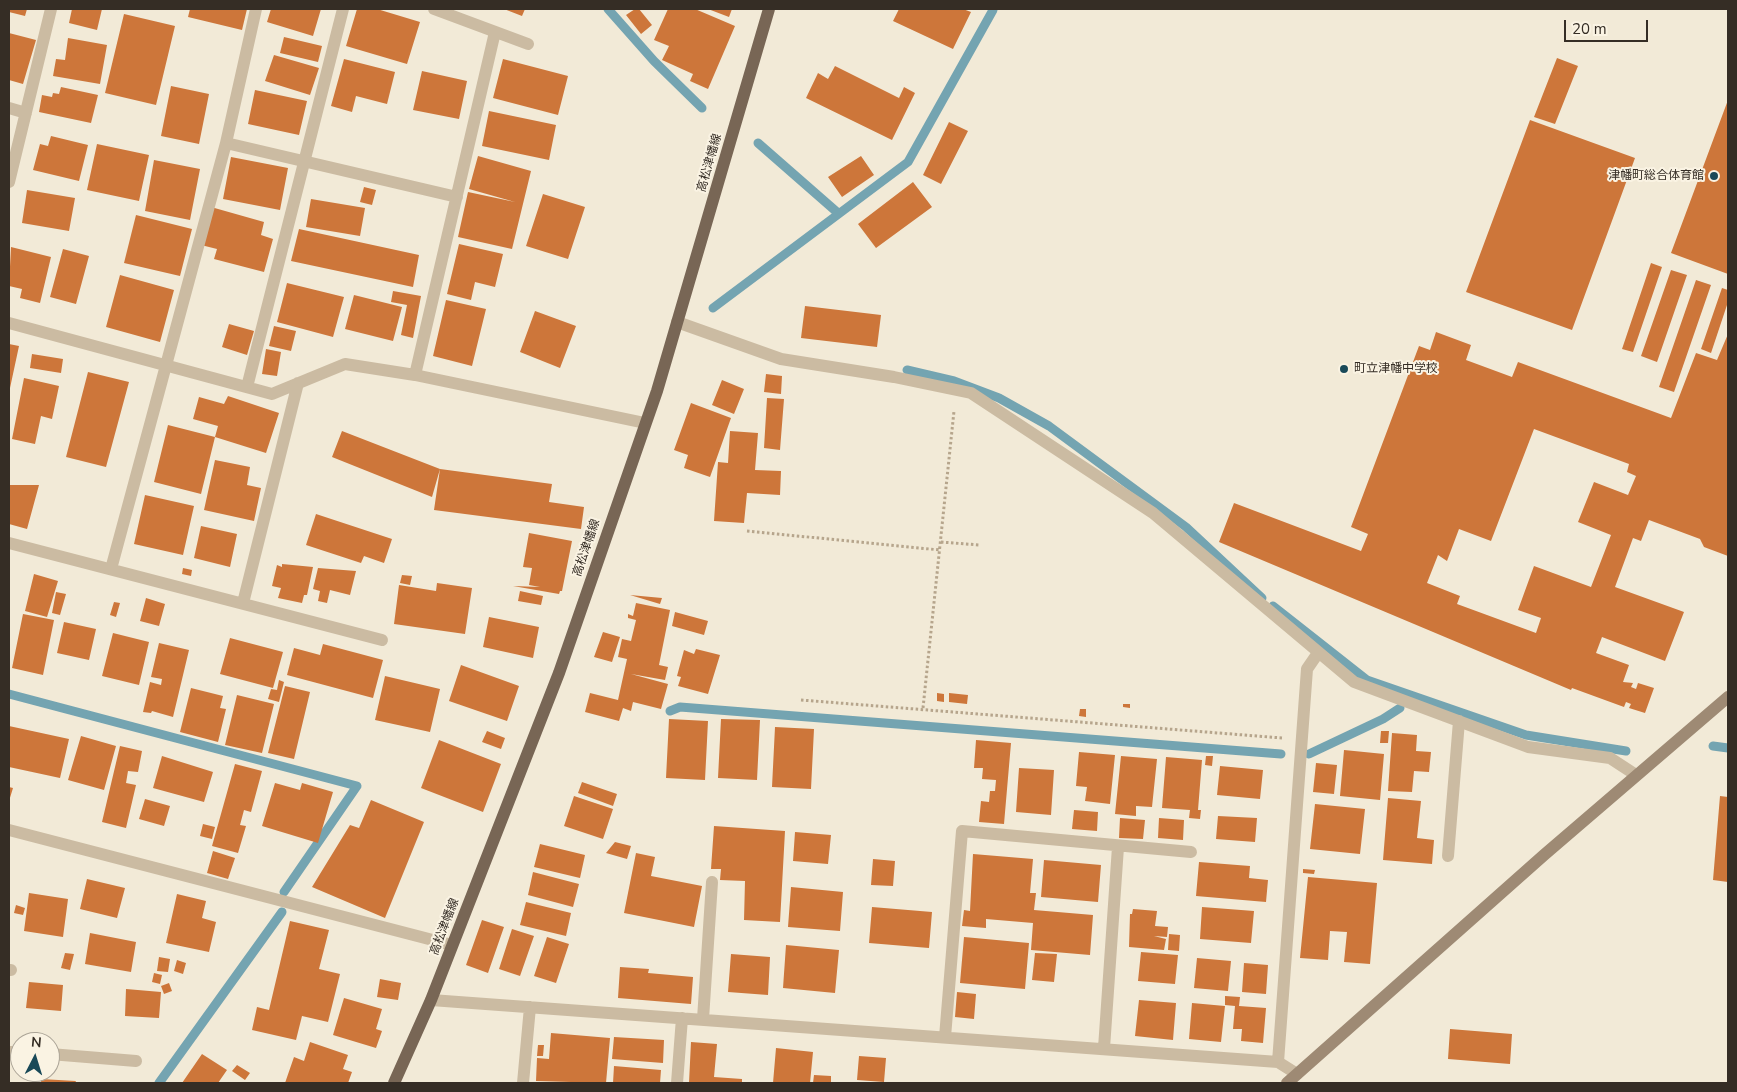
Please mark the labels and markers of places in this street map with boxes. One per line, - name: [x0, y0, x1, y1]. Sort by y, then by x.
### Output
- place label: 津幡町総合体育館: [1608, 169, 1704, 183]
- marker: 津幡町総合体育館: [1708, 170, 1720, 182]
- place label: 町立津幡中学校: [1354, 362, 1438, 376]
- marker: 町立津幡中学校: [1338, 363, 1350, 375]

